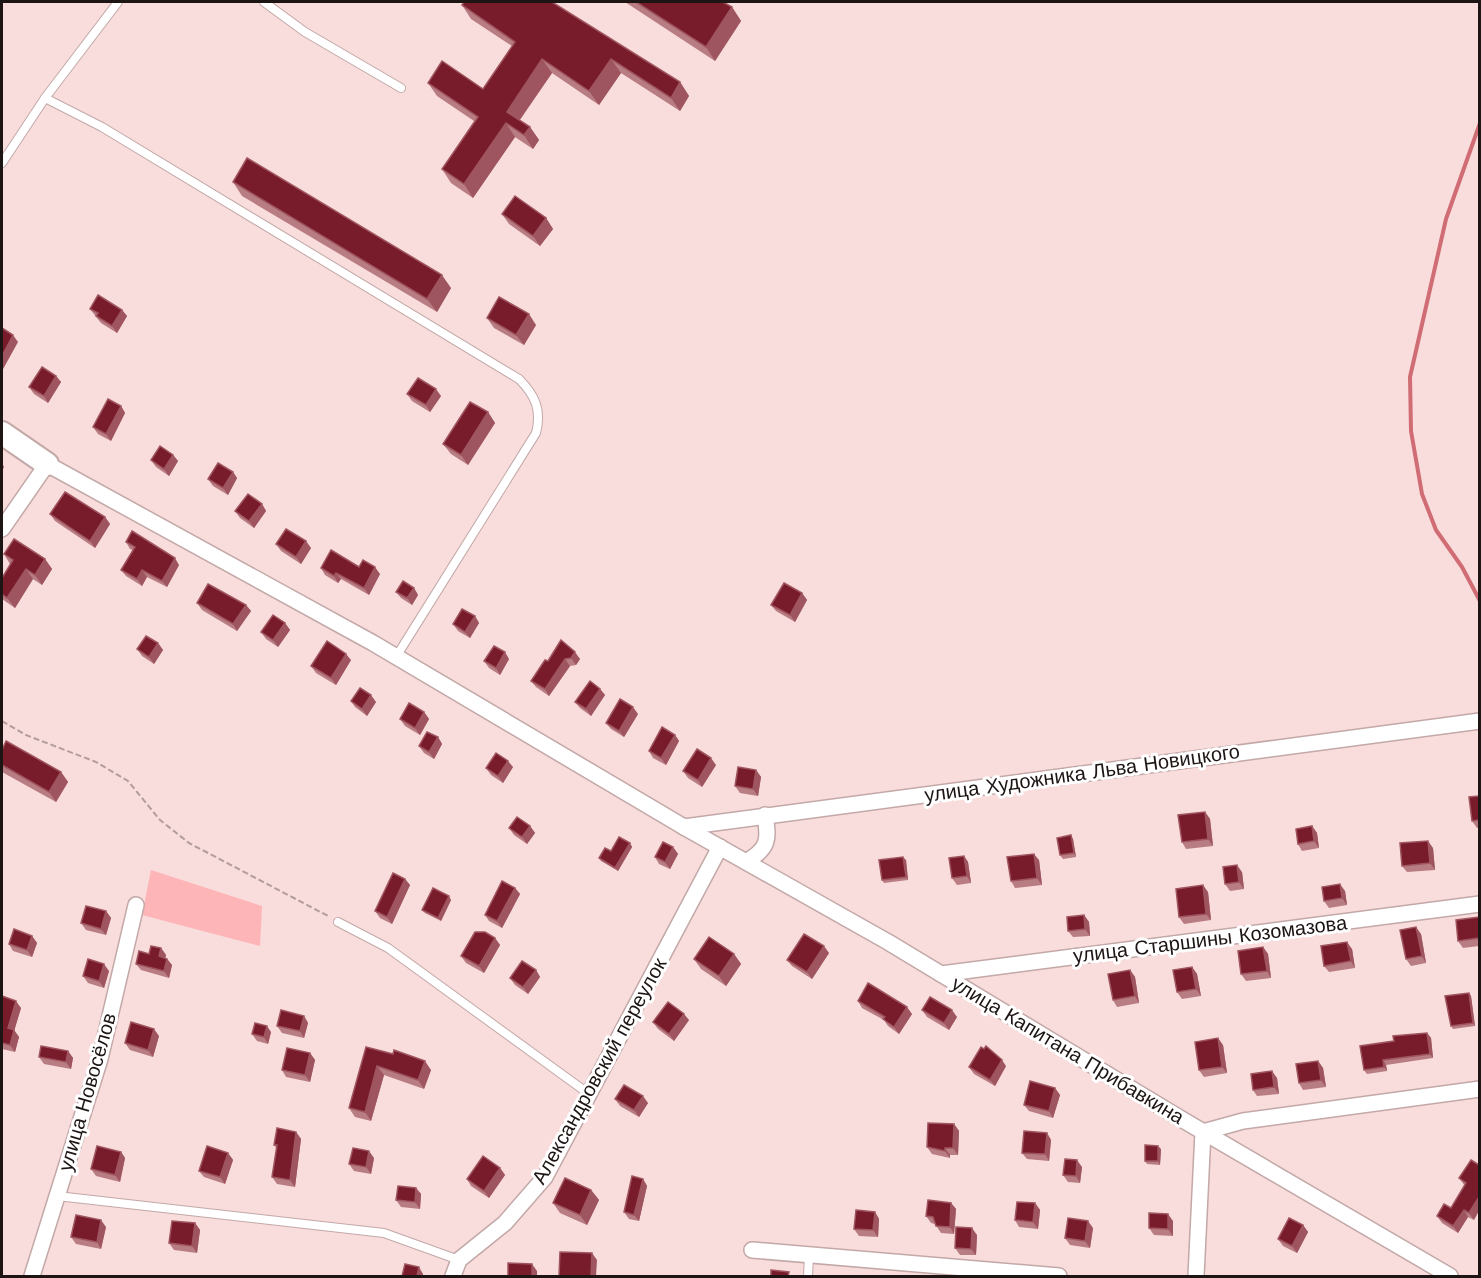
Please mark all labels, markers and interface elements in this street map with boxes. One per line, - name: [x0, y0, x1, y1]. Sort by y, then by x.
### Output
- street label: улица Художника Льва Новицкого: [923, 739, 1241, 807]
- street label: улица Старшины Козомазова: [1072, 910, 1349, 968]
- street label: Александровский переулок: [527, 954, 671, 1188]
- street label: улица Капитана Прибавкина: [947, 971, 1189, 1130]
- street label: улица Новосёлов: [53, 1010, 121, 1174]

